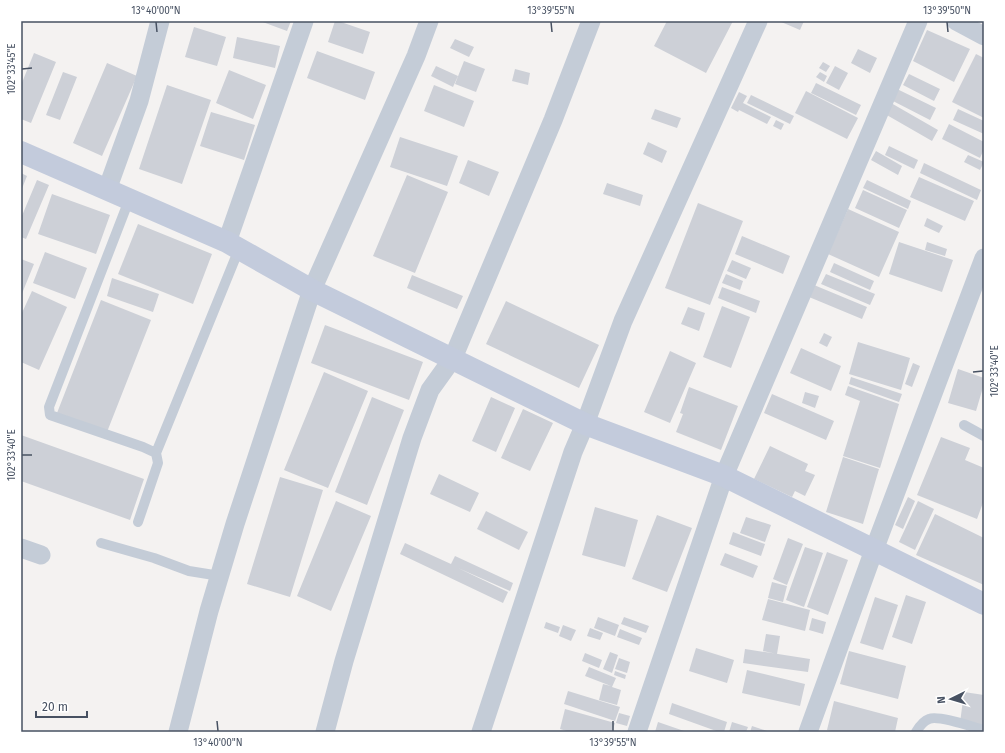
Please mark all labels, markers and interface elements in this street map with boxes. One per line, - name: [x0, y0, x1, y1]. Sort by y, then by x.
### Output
- text: 13°40'00"N: [131, 5, 181, 17]
- text: 13°39'55"N: [527, 5, 575, 17]
- text: 13°39'50"N: [923, 5, 971, 17]
- text: 102°33'45"E: [6, 43, 18, 95]
- text: 102°33'40"E: [989, 345, 1001, 397]
- text: 102°33'40"E: [6, 429, 18, 481]
- north arrow: [931, 679, 971, 719]
- scale bar: [36, 693, 87, 719]
- text: N: [935, 696, 948, 704]
- text: 20 m: [42, 700, 68, 714]
- text: 13°40'00"N: [193, 737, 243, 749]
- text: 13°39'55"N: [589, 737, 637, 749]

